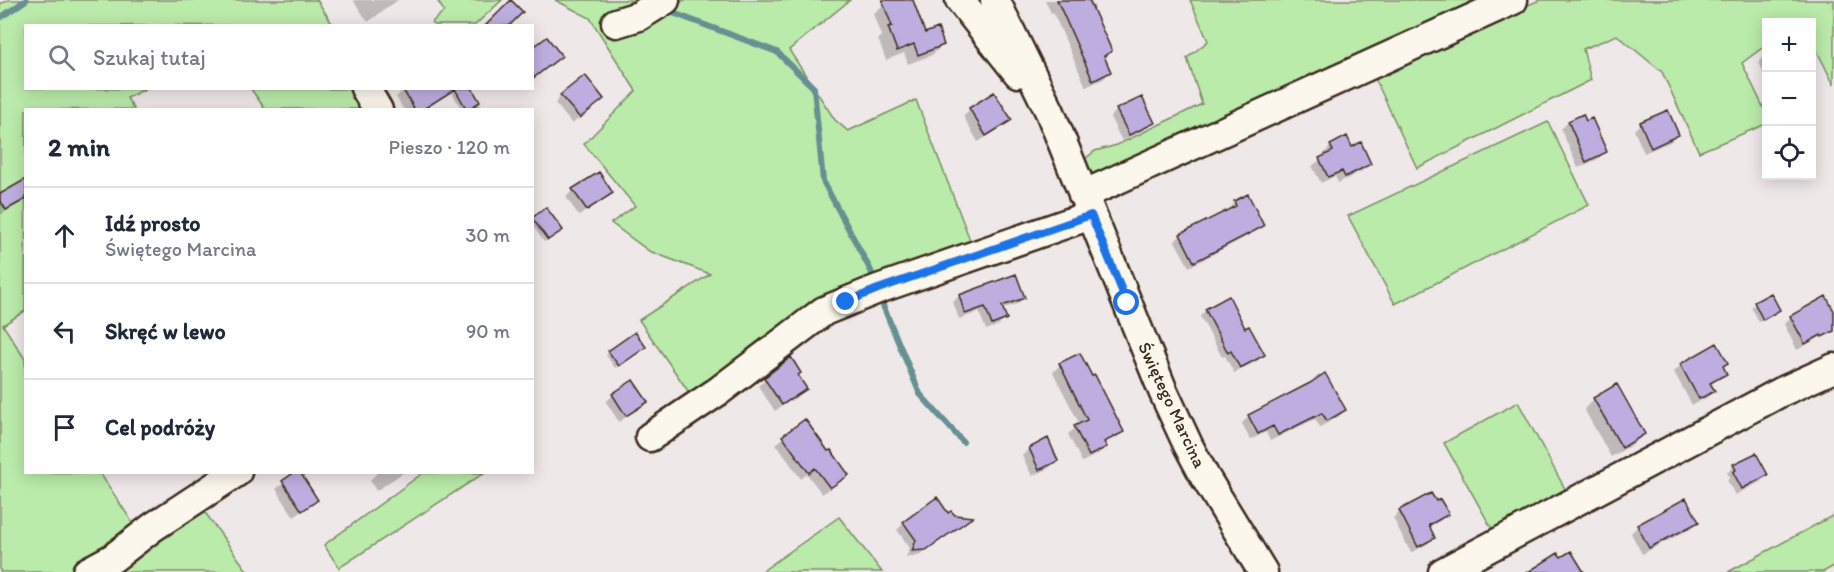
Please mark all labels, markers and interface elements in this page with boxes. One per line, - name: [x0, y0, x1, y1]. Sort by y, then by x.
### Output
- map controls: [1762, 18, 1816, 180]
- button: +: [1762, 18, 1816, 72]
- search box: [24, 24, 534, 90]
- icon: search: [45, 41, 78, 74]
- text: Szukaj tutaj: [93, 44, 206, 71]
- button: −: [1762, 72, 1816, 126]
- button: locate: [1762, 126, 1816, 180]
- text: 2 min: [48, 131, 110, 163]
- text: Pieszo · 120 m: [389, 135, 510, 159]
- text: Idź prosto: [105, 210, 201, 237]
- icon: ahead: [48, 219, 81, 252]
- text: 30 m: [465, 223, 510, 247]
- text: Świętego Marcina: [105, 237, 256, 261]
- route end: [832, 288, 858, 314]
- route start: [1113, 289, 1139, 315]
- icon: left: [48, 315, 81, 348]
- text: Skręć w lewo: [105, 318, 226, 345]
- text: 90 m: [466, 319, 510, 343]
- street label: Świętego Marcina: [1133, 339, 1211, 472]
- icon: arrive: [48, 411, 81, 444]
- text: Cel podróży: [105, 414, 215, 441]

